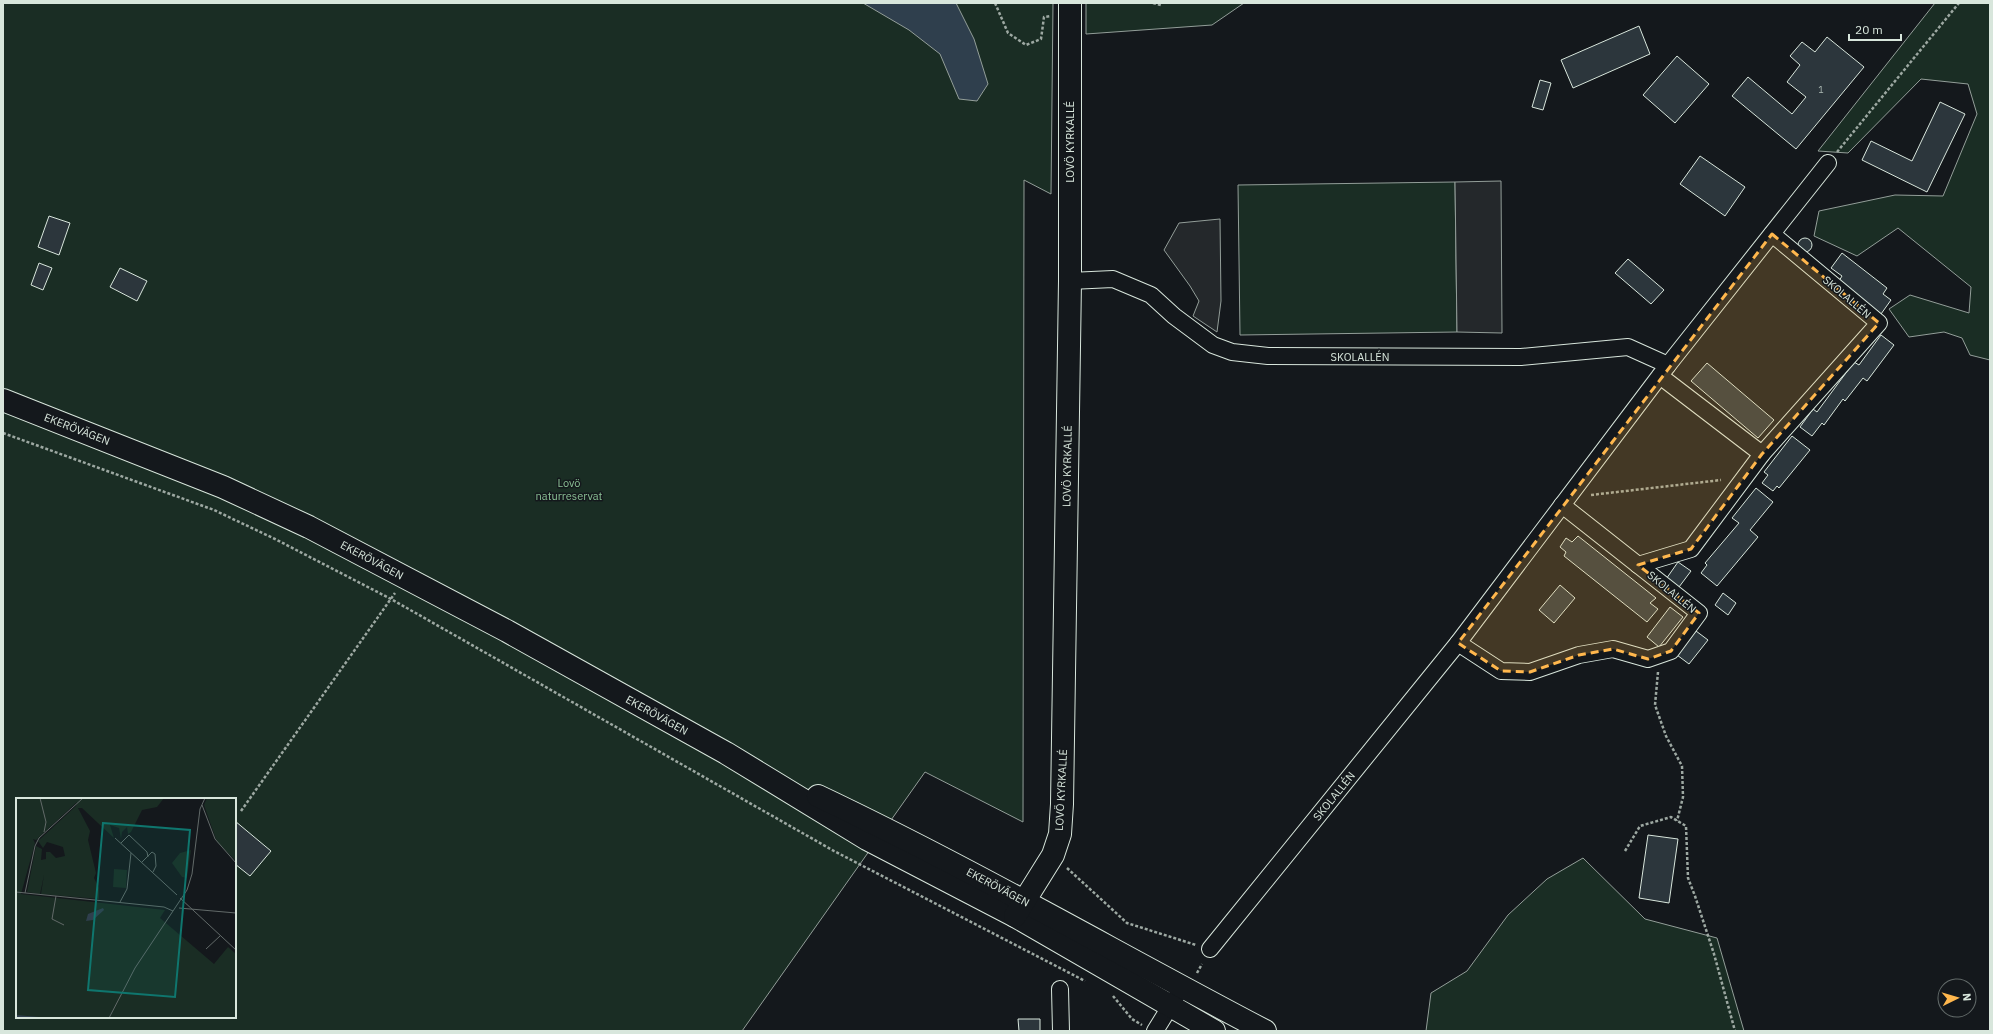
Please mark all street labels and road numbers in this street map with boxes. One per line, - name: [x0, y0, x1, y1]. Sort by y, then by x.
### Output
- street label: LOVÖ KYRKALLÉ: [1063, 101, 1077, 183]
- street label: SKOLALLÉN: [1820, 273, 1874, 321]
- street label: SKOLALLÉN: [1331, 350, 1389, 364]
- street label: EKERÖVÄGEN: [42, 410, 112, 448]
- street label: LOVÖ KYRKALLÉ: [1059, 425, 1075, 507]
- street label: EKERÖVÄGEN: [338, 538, 406, 582]
- street label: SKOLALLÉN: [1645, 568, 1699, 616]
- street label: EKERÖVÄGEN: [623, 692, 691, 738]
- street label: LOVÖ KYRKALLÉ: [1052, 749, 1070, 831]
- street label: SKOLALLÉN: [1310, 769, 1358, 823]
- street label: EKERÖVÄGEN: [964, 865, 1032, 909]

